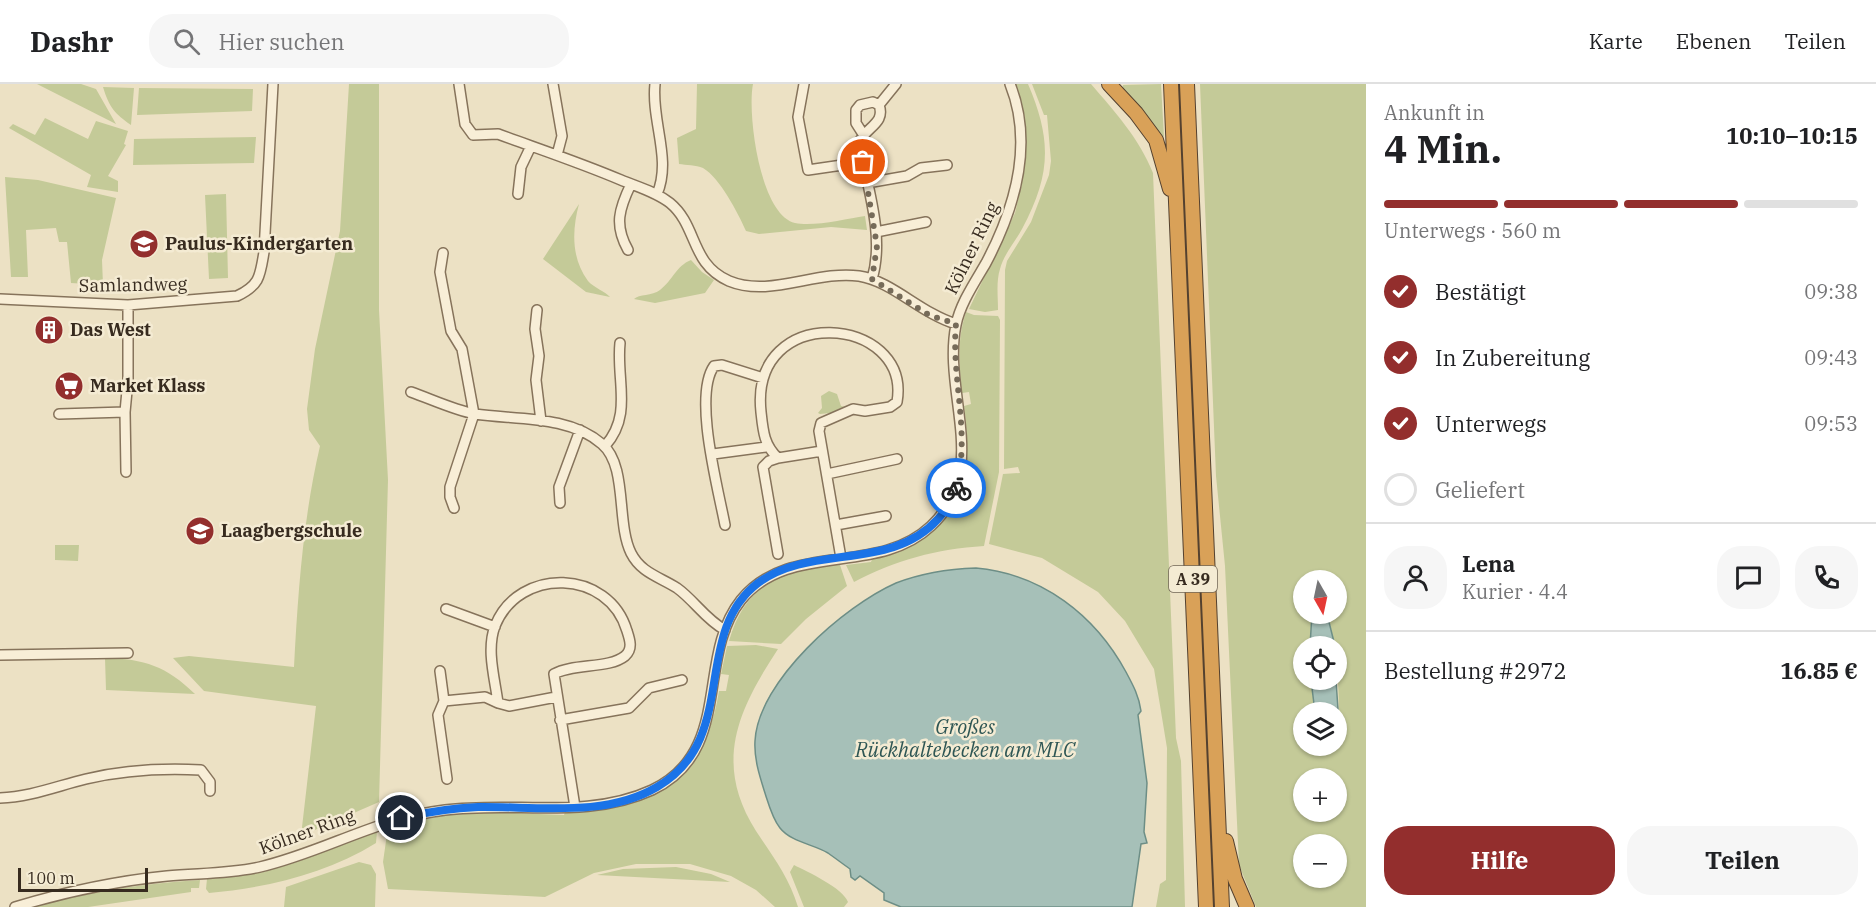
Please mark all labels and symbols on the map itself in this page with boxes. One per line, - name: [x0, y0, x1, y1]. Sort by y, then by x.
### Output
- pin: [837, 136, 888, 187]
- street label: Kölner Ring: [939, 198, 1004, 298]
- school or university icon: Paulus-Kindergarten: [128, 228, 160, 260]
- place label: Paulus-Kindergarten: [165, 232, 353, 255]
- street label: Samlandweg: [79, 272, 188, 297]
- building icon: Das West: [33, 314, 65, 346]
- place label: Das West: [70, 318, 151, 341]
- supermarket icon: Market Klass: [53, 370, 85, 402]
- place label: Market Klass: [90, 374, 205, 397]
- courier: [926, 458, 986, 518]
- school or university icon: Laagbergschule: [184, 515, 216, 547]
- place label: Laagbergschule: [221, 519, 362, 542]
- road number: A 39: [1169, 566, 1217, 592]
- north arrow: [1293, 570, 1347, 624]
- water label: Großes Rückhaltebecken am MLC: [854, 713, 1076, 763]
- pin: [375, 792, 426, 843]
- street label: Kölner Ring: [256, 804, 358, 859]
- scale bar: [18, 865, 148, 892]

